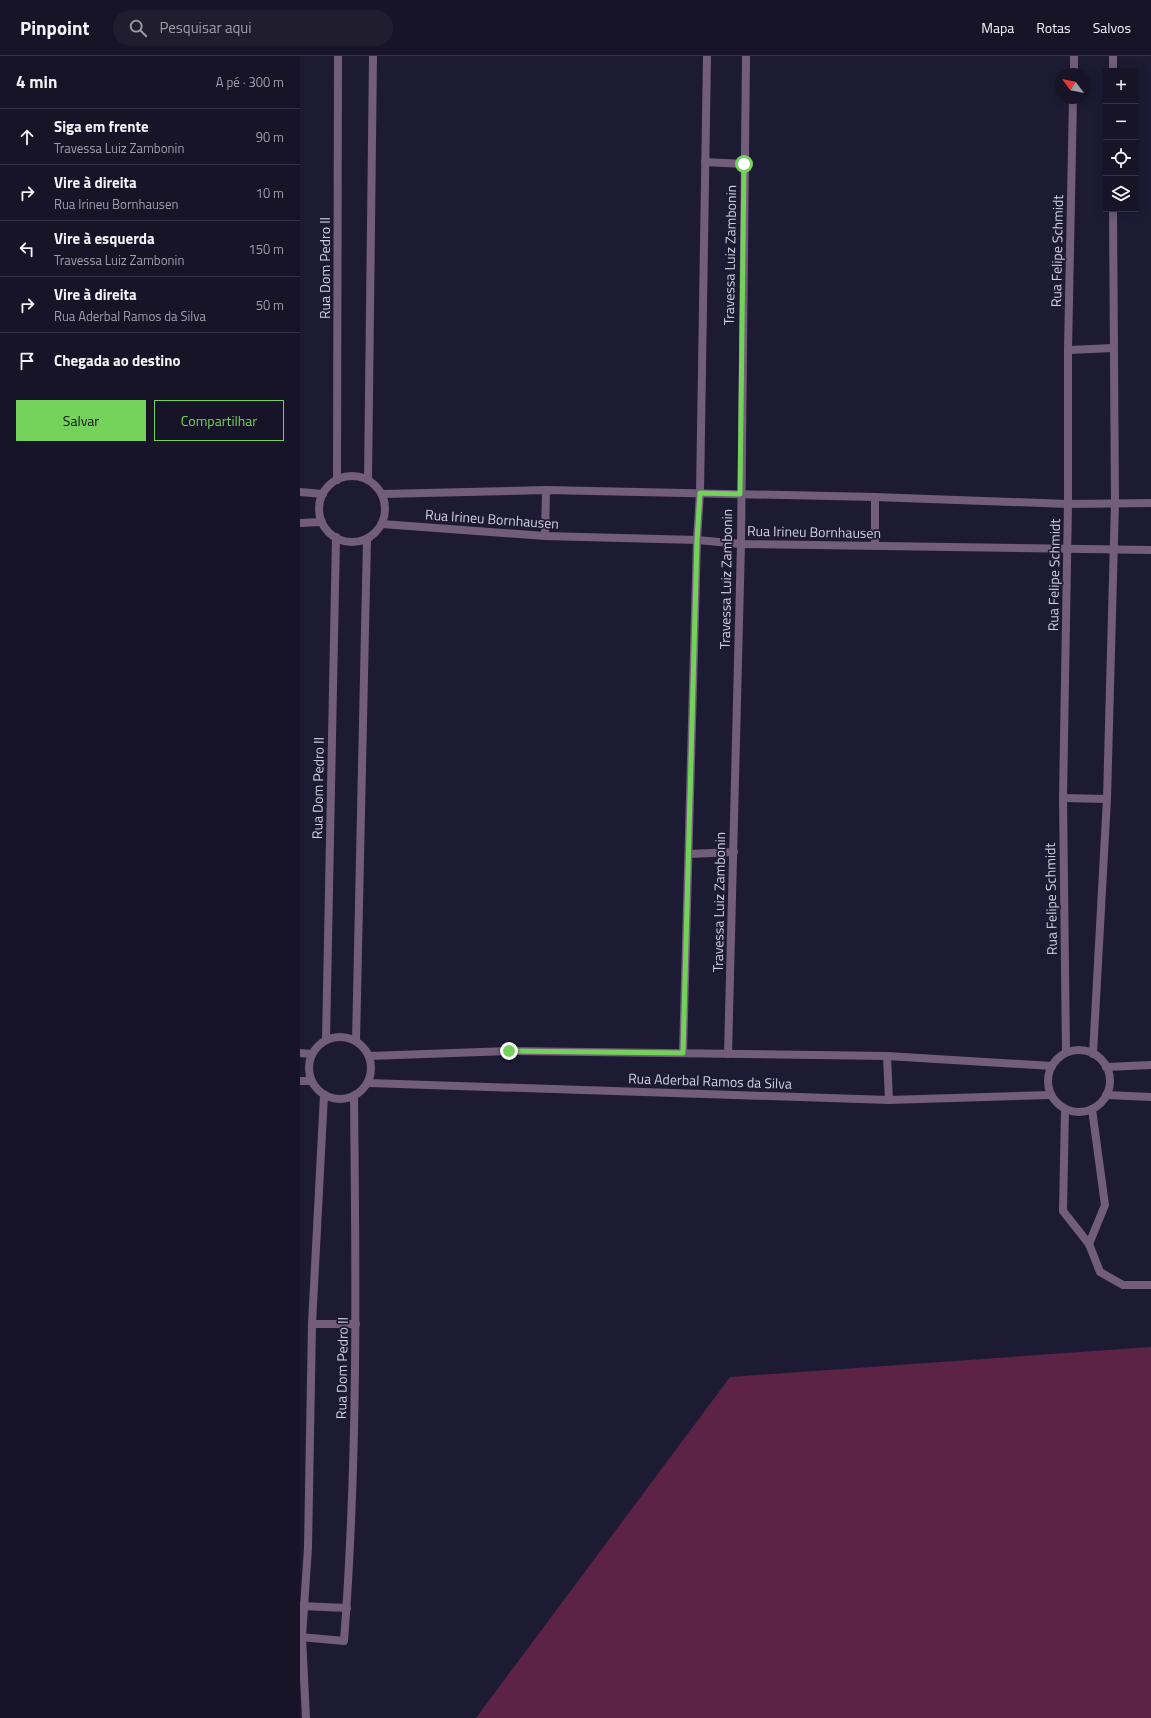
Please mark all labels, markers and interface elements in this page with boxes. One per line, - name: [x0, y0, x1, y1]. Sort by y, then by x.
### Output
- search box: [113, 10, 393, 46]
- text: Pinpoint: [20, 13, 89, 42]
- text: Pesquisar aqui: [159, 16, 252, 39]
- icon: search: [127, 17, 149, 39]
- text: Mapa: [981, 17, 1014, 38]
- text: Rotas: [1036, 17, 1071, 38]
- text: Salvos: [1093, 17, 1131, 38]
- north arrow: [1055, 68, 1091, 104]
- map controls: [1103, 68, 1139, 212]
- button: +: [1103, 68, 1139, 104]
- text: 4 min: [16, 69, 57, 95]
- text: A pé · 300 m: [216, 72, 284, 92]
- button: −: [1103, 104, 1139, 140]
- text: Siga em frente: [54, 115, 149, 138]
- icon: ahead: [16, 126, 38, 148]
- text: 90 m: [256, 127, 284, 147]
- text: Travessa Luiz Zambonin: [54, 138, 184, 158]
- button: locate: [1103, 140, 1139, 176]
- route start: [735, 155, 753, 173]
- text: Vire à direita: [54, 171, 137, 194]
- button: layers: [1103, 176, 1139, 212]
- icon: right: [16, 182, 38, 204]
- text: 10 m: [256, 183, 284, 203]
- street label: Travessa Luiz Zambonin: [718, 185, 741, 325]
- text: Rua Irineu Bornhausen: [54, 194, 178, 214]
- street label: Rua Felipe Schmidt: [1045, 195, 1068, 307]
- street label: Rua Dom Pedro II: [314, 217, 335, 319]
- text: Vire à esquerda: [54, 227, 155, 250]
- icon: left: [16, 238, 38, 260]
- text: 150 m: [248, 239, 284, 259]
- text: Travessa Luiz Zambonin: [54, 250, 184, 270]
- text: Vire à direita: [54, 283, 137, 306]
- icon: right: [16, 294, 38, 316]
- text: 50 m: [256, 295, 284, 315]
- text: Rua Aderbal Ramos da Silva: [54, 306, 206, 326]
- text: Chegada ao destino: [54, 349, 180, 372]
- icon: arrive: [16, 350, 38, 372]
- button: Salvar: [16, 400, 146, 441]
- button: Compartilhar: [154, 400, 284, 441]
- street label: Rua Irineu Bornhausen: [424, 503, 560, 534]
- street label: Travessa Luiz Zambonin: [714, 509, 737, 649]
- street label: Rua Felipe Schmidt: [1042, 519, 1065, 631]
- street label: Rua Irineu Bornhausen: [747, 520, 881, 543]
- street label: Rua Dom Pedro II: [306, 737, 329, 839]
- street label: Travessa Luiz Zambonin: [707, 832, 730, 972]
- street label: Rua Felipe Schmidt: [1039, 843, 1062, 955]
- route end: [500, 1042, 518, 1060]
- street label: Rua Aderbal Ramos da Silva: [628, 1067, 792, 1094]
- street label: Rua Dom Pedro II: [330, 1317, 353, 1419]

